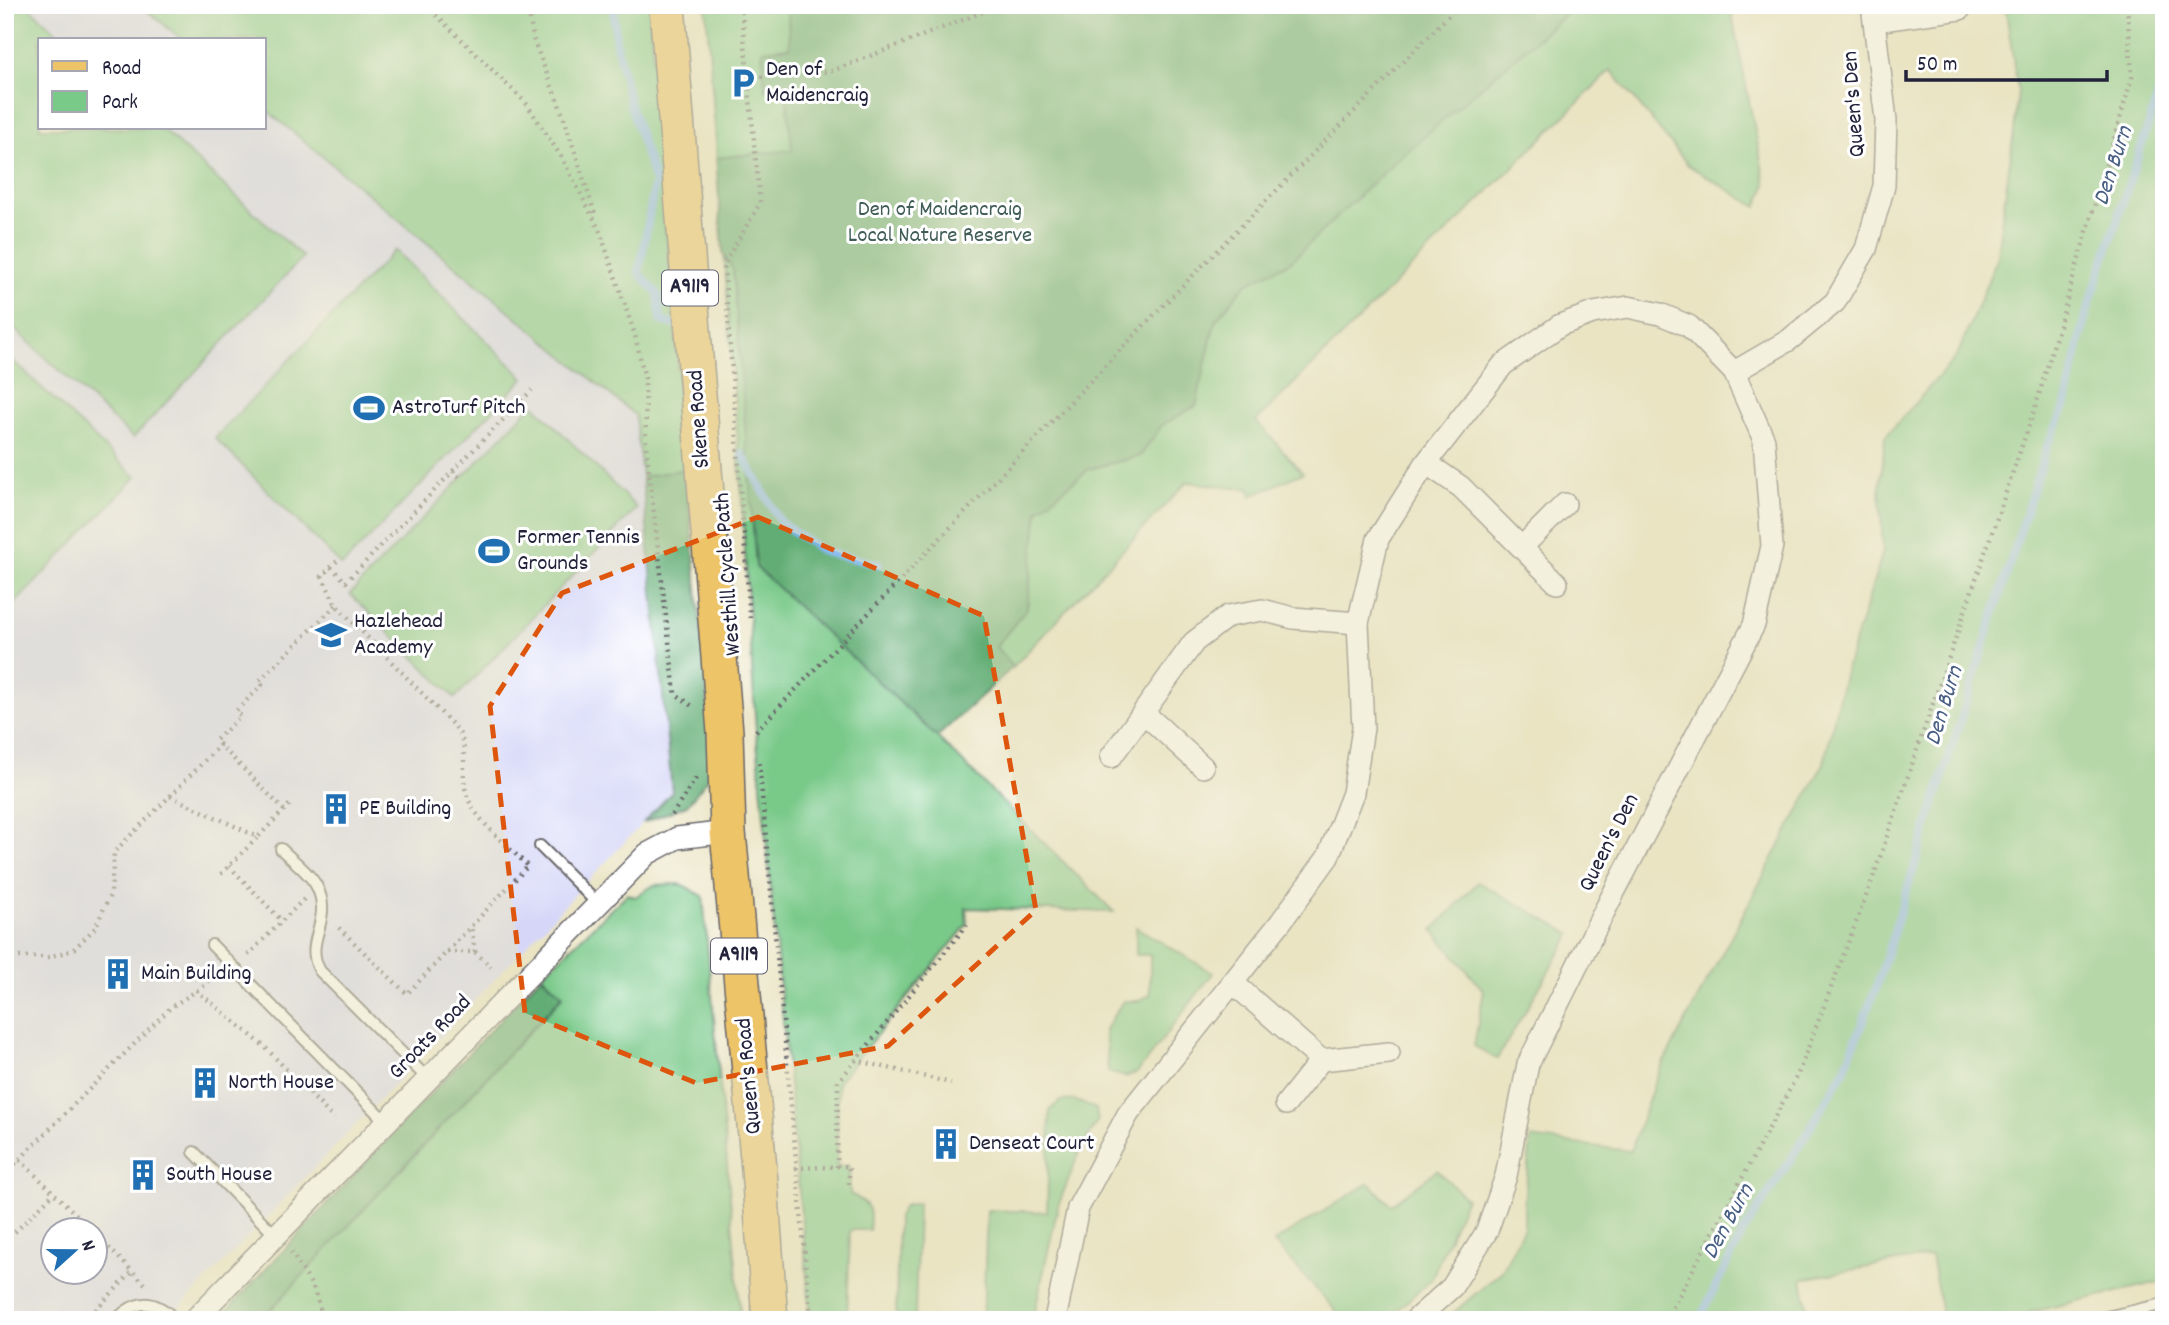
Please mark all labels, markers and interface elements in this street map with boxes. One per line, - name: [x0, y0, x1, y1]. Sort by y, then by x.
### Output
- legend: [38, 38, 266, 130]
- scale bar: [1906, 38, 2108, 82]
- street label: Queen's Den: [1835, 50, 1875, 158]
- text: 50 m: [1917, 51, 1957, 81]
- place label: Den of Maidencraig: [766, 54, 869, 113]
- text: Road: [102, 55, 141, 85]
- parking icon: Den of Maidencraig: [726, 66, 760, 100]
- text: Park: [102, 89, 138, 119]
- water label: Den Burn: [2085, 121, 2143, 210]
- park label: Den of Maidencraig Local Nature Reserve: [848, 194, 1032, 253]
- road number: A9119: [662, 270, 718, 306]
- street label: Skene Road: [680, 369, 720, 469]
- sports icon: AstroTurf Pitch: [352, 391, 386, 425]
- place label: AstroTurf Pitch: [392, 392, 525, 425]
- street label: Westhill Cycle Path: [707, 491, 751, 657]
- place label: Former Tennis Grounds: [517, 522, 640, 581]
- sports icon: Former Tennis Grounds: [477, 534, 511, 568]
- place label: Hazlehead Academy: [354, 606, 443, 665]
- school or university icon: Hazlehead Academy: [314, 618, 348, 652]
- water label: Den Burn: [1917, 661, 1973, 750]
- street label: Queen's Den: [1571, 788, 1649, 898]
- building icon: PE Building: [319, 792, 353, 826]
- place label: PE Building: [359, 793, 451, 826]
- road number: A9119: [711, 939, 767, 974]
- building icon: Main Building: [101, 957, 135, 991]
- place label: Main Building: [141, 958, 252, 991]
- street label: Groats Road: [382, 988, 480, 1088]
- street label: Queen's Road: [728, 1016, 772, 1136]
- building icon: North House: [188, 1066, 222, 1100]
- place label: North House: [228, 1067, 334, 1100]
- building icon: Denseat Court: [929, 1127, 963, 1161]
- place label: Denseat Court: [969, 1128, 1095, 1161]
- building icon: South House: [126, 1158, 160, 1192]
- place label: South House: [166, 1159, 272, 1192]
- water label: Den Burn: [1694, 1177, 1764, 1266]
- north arrow: [38, 1216, 108, 1286]
- text: N: [72, 1237, 101, 1255]

